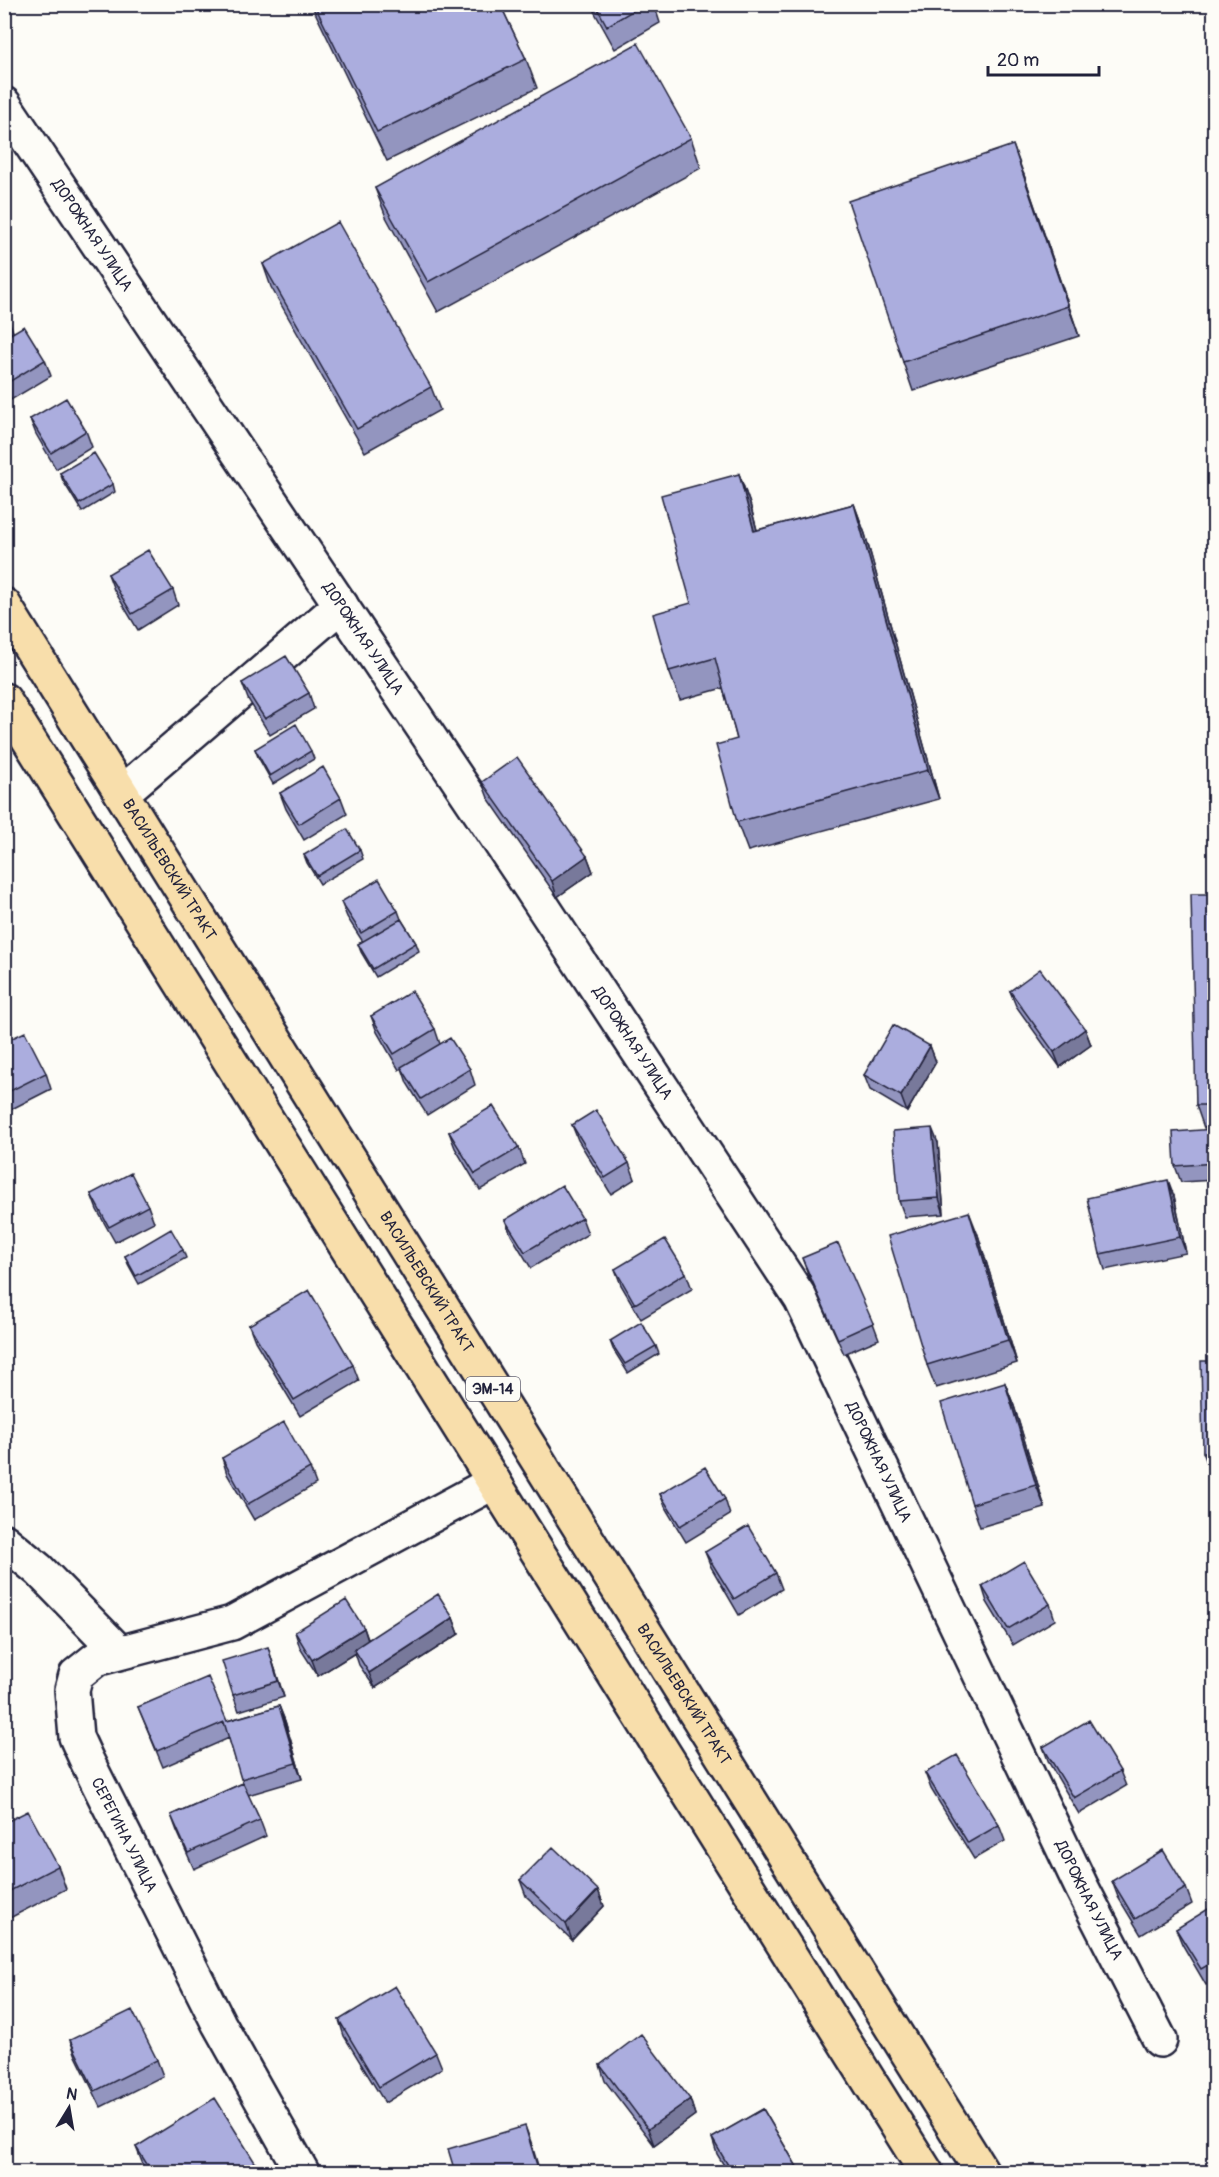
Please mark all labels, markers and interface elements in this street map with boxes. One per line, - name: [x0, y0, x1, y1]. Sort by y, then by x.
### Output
- scale bar: [988, 39, 1099, 77]
- text: 20 m: [997, 49, 1039, 72]
- street label: ДОРОЖНАЯ УЛИЦА: [47, 174, 137, 295]
- street label: ДОРОЖНАЯ УЛИЦА: [318, 578, 408, 699]
- street label: ВАСИЛЬЕВСКИЙ ТРАКТ: [118, 795, 221, 944]
- street label: ДОРОЖНАЯ УЛИЦА: [588, 982, 677, 1103]
- street label: ВАСИЛЬЕВСКИЙ ТРАКТ: [375, 1208, 478, 1356]
- road number: ЭМ-14: [466, 1377, 520, 1401]
- street label: ДОРОЖНАЯ УЛИЦА: [841, 1397, 916, 1526]
- street label: ВАСИЛЬЕВСКИЙ ТРАКТ: [632, 1620, 735, 1769]
- street label: СЕРЕГИНА УЛИЦА: [86, 1774, 162, 1896]
- street label: ДОРОЖНАЯ УЛИЦА: [1050, 1836, 1127, 1963]
- north arrow: [39, 2078, 99, 2138]
- text: N: [64, 2083, 79, 2105]

